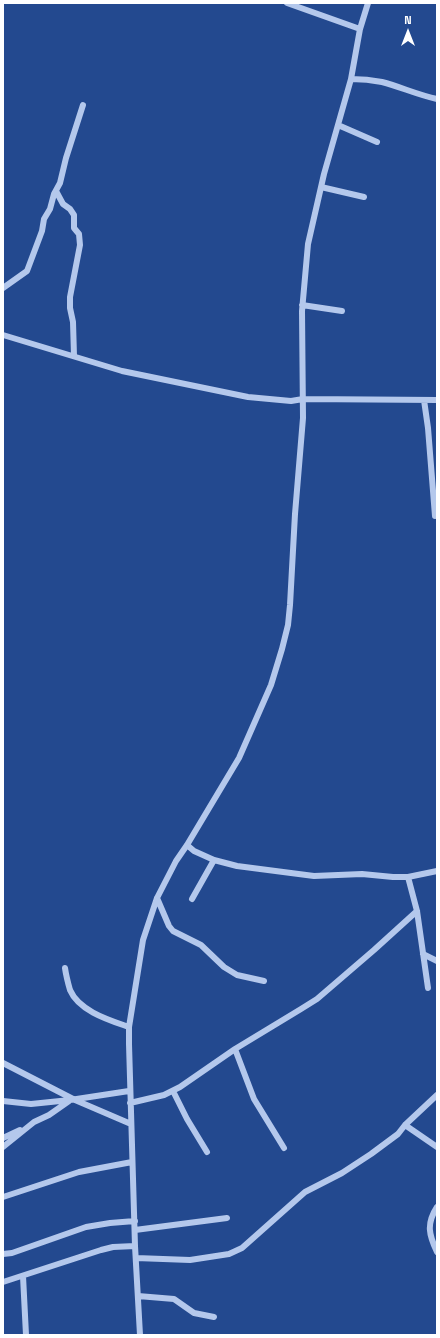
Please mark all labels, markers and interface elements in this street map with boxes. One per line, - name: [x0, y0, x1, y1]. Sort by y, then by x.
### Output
- north arrow: [388, 12, 428, 52]
- text: N: [404, 13, 412, 27]

